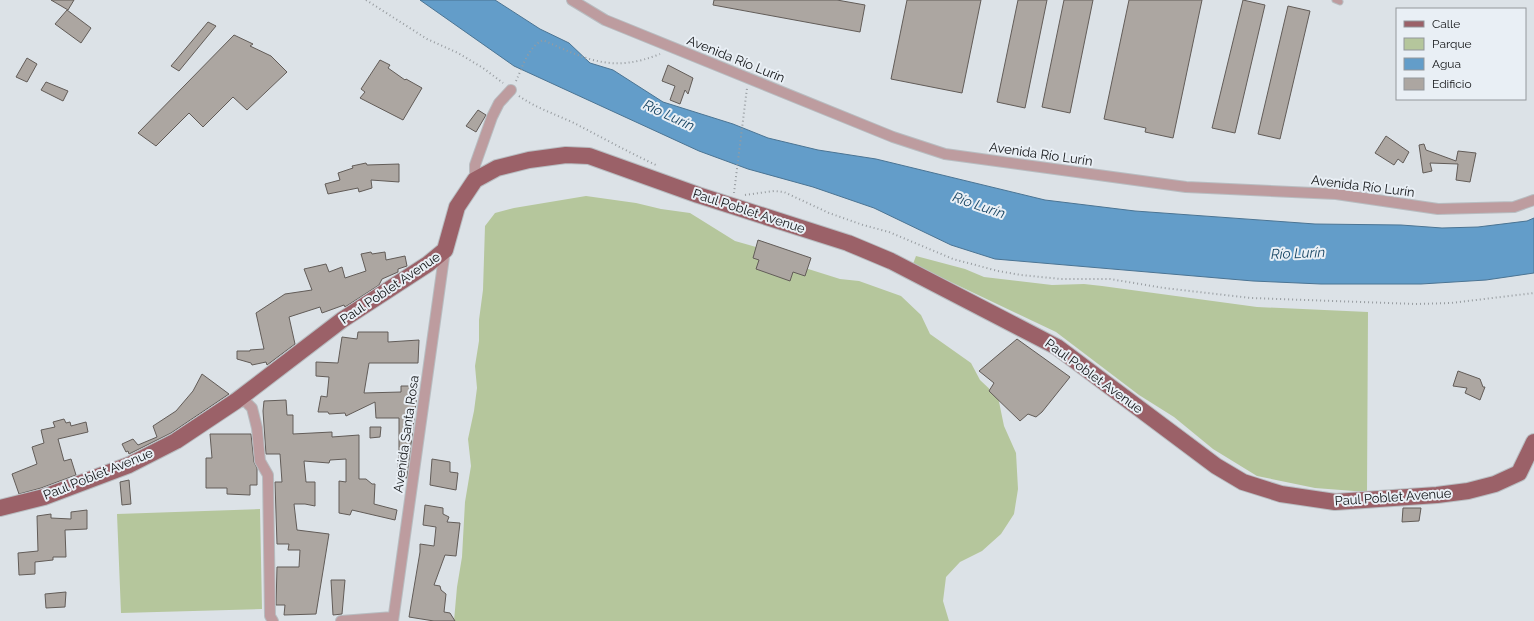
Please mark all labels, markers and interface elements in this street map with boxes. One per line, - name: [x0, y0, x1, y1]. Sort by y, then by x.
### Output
- legend: [1396, 8, 1526, 100]
- text: Calle: [1432, 17, 1460, 31]
- street label: Avenida Río Lurín: [685, 33, 787, 85]
- text: Parque: [1432, 37, 1472, 51]
- text: Agua: [1432, 57, 1461, 71]
- text: Edificio: [1432, 77, 1472, 91]
- water label: Río Lurín: [641, 96, 697, 134]
- street label: Avenida Río Lurín: [988, 139, 1094, 169]
- street label: Avenida Río Lurín: [1310, 172, 1416, 200]
- street label: Paul Poblet Avenue: [691, 186, 807, 236]
- water label: Río Lurín: [951, 189, 1007, 221]
- water label: Río Lurín: [1271, 244, 1326, 262]
- street label: Paul Poblet Avenue: [337, 249, 443, 327]
- street label: Paul Poblet Avenue: [1042, 336, 1146, 417]
- street label: Avenida Santa Rosa: [390, 374, 422, 494]
- street label: Paul Poblet Avenue: [41, 445, 155, 503]
- street label: Paul Poblet Avenue: [1334, 485, 1452, 509]

